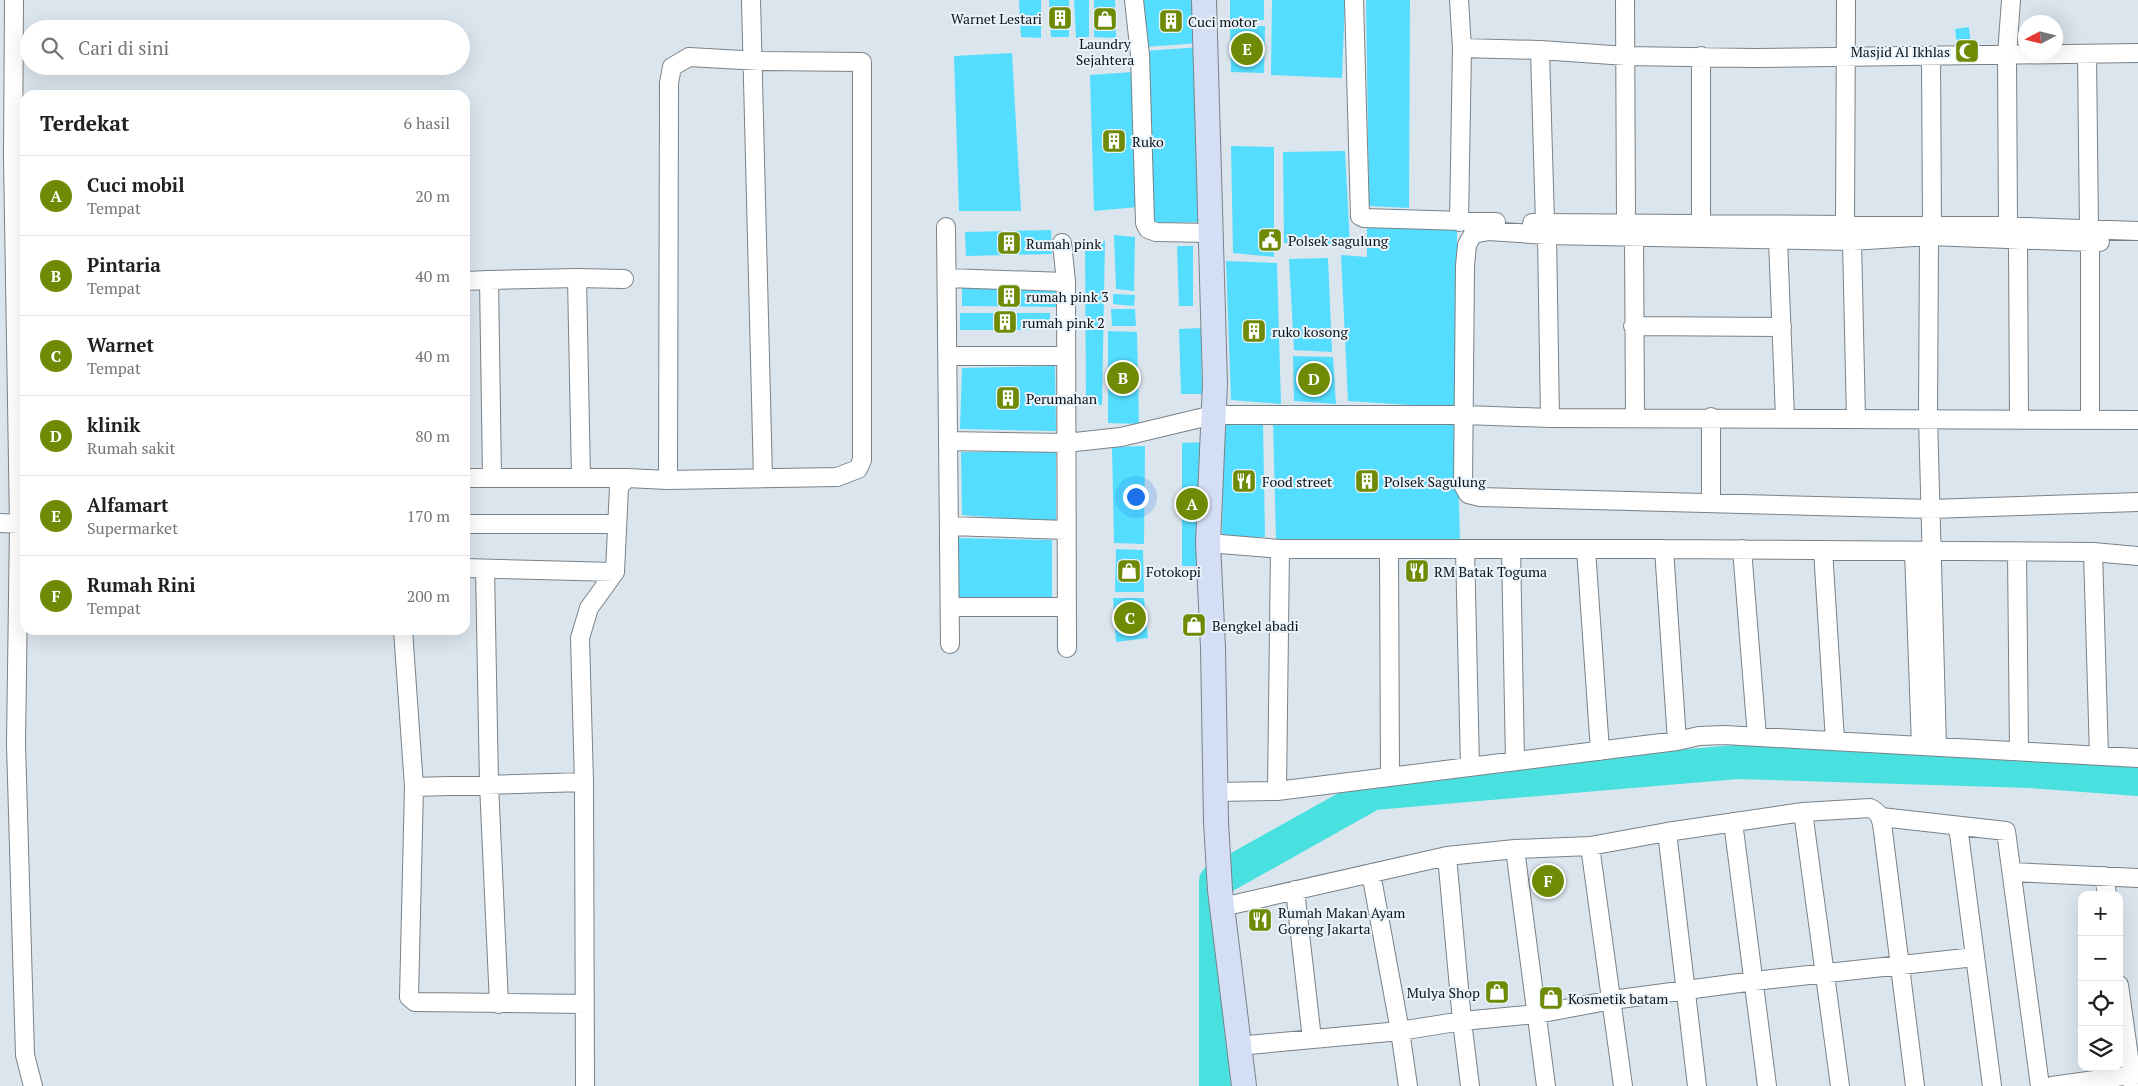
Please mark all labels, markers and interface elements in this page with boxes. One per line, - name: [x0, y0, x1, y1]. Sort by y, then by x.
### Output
- building icon: Warnet Lestari: [1047, 5, 1073, 31]
- shop icon: Laundry Sejahtera: [1092, 6, 1118, 32]
- building icon: Cuci motor: [1158, 8, 1184, 34]
- place label: Warnet Lestari: [951, 9, 1042, 28]
- place label: Cuci motor: [1188, 12, 1258, 31]
- north arrow: [2018, 15, 2063, 60]
- search box: [20, 20, 470, 75]
- pin: E: [1231, 30, 1263, 68]
- icon: search: [38, 34, 66, 62]
- place label: Laundry Sejahtera: [1076, 34, 1134, 69]
- text: Cari di sini: [78, 35, 169, 60]
- mosque icon: Masjid Al Ikhlas: [1954, 38, 1980, 64]
- place label: Masjid Al Ikhlas: [1851, 42, 1950, 61]
- text: Terdekat: [40, 109, 129, 137]
- text: 6 hasil: [404, 112, 450, 134]
- building icon: Ruko: [1101, 128, 1127, 154]
- place label: Ruko: [1132, 132, 1164, 151]
- text: Cuci mobil: [87, 172, 184, 197]
- text: A: [50, 185, 62, 207]
- text: 20 m: [415, 185, 450, 207]
- text: Tempat: [87, 197, 141, 219]
- public building icon: Polsek sagulung: [1257, 227, 1283, 253]
- building icon: Rumah pink: [996, 230, 1022, 256]
- place label: Polsek sagulung: [1288, 231, 1389, 250]
- place label: Rumah pink: [1026, 234, 1102, 253]
- text: Pintaria: [87, 252, 161, 277]
- text: B: [51, 265, 61, 287]
- text: 40 m: [415, 265, 450, 287]
- text: Tempat: [87, 277, 141, 299]
- building icon: rumah pink 3: [996, 283, 1022, 309]
- place label: rumah pink 3: [1026, 287, 1109, 306]
- building icon: rumah pink 2: [992, 309, 1018, 335]
- place label: rumah pink 2: [1022, 313, 1105, 332]
- building icon: ruko kosong: [1241, 318, 1267, 344]
- place label: ruko kosong: [1272, 322, 1349, 341]
- text: Warnet: [87, 332, 154, 357]
- text: C: [51, 345, 61, 367]
- text: 40 m: [415, 345, 450, 367]
- text: Tempat: [87, 357, 141, 379]
- pin: B: [1107, 359, 1139, 397]
- pin: D: [1298, 360, 1330, 398]
- building icon: Perumahan: [995, 385, 1021, 411]
- place label: Perumahan: [1026, 389, 1098, 408]
- text: klinik: [87, 412, 140, 437]
- text: D: [50, 425, 62, 447]
- text: 80 m: [415, 425, 450, 447]
- text: Rumah sakit: [87, 437, 176, 459]
- restaurant icon: Food street: [1231, 468, 1257, 494]
- building icon: Polsek Sagulung: [1354, 468, 1380, 494]
- place label: Food street: [1262, 472, 1333, 491]
- place label: Polsek Sagulung: [1384, 472, 1486, 491]
- your location: [1123, 484, 1149, 510]
- pin: A: [1176, 485, 1208, 523]
- text: Alfamart: [87, 492, 169, 517]
- text: E: [51, 505, 61, 527]
- text: 170 m: [407, 505, 450, 527]
- text: Supermarket: [87, 517, 178, 539]
- shop icon: Fotokopi: [1116, 558, 1142, 584]
- restaurant icon: RM Batak Toguma: [1404, 558, 1430, 584]
- place label: Fotokopi: [1146, 562, 1201, 581]
- place label: RM Batak Toguma: [1434, 562, 1547, 581]
- text: Rumah Rini: [87, 572, 196, 597]
- text: F: [51, 585, 61, 607]
- text: 200 m: [407, 585, 450, 607]
- text: Tempat: [87, 597, 141, 619]
- pin: C: [1114, 599, 1146, 637]
- shop icon: Bengkel abadi: [1181, 612, 1207, 638]
- place label: Bengkel abadi: [1212, 616, 1299, 635]
- pin: F: [1532, 862, 1564, 900]
- map controls: [2078, 891, 2123, 1071]
- button: +: [2078, 891, 2123, 936]
- place label: Rumah Makan Ayam Goreng Jakarta: [1278, 903, 1405, 938]
- restaurant icon: Rumah Makan Ayam Goreng Jakarta: [1247, 907, 1273, 933]
- button: −: [2078, 936, 2123, 981]
- shop icon: Mulya Shop: [1484, 979, 1510, 1005]
- button: locate: [2078, 981, 2123, 1026]
- place label: Mulya Shop: [1407, 983, 1480, 1002]
- shop icon: Kosmetik batam: [1538, 985, 1564, 1011]
- place label: Kosmetik batam: [1568, 989, 1668, 1008]
- button: layers: [2078, 1026, 2123, 1071]

